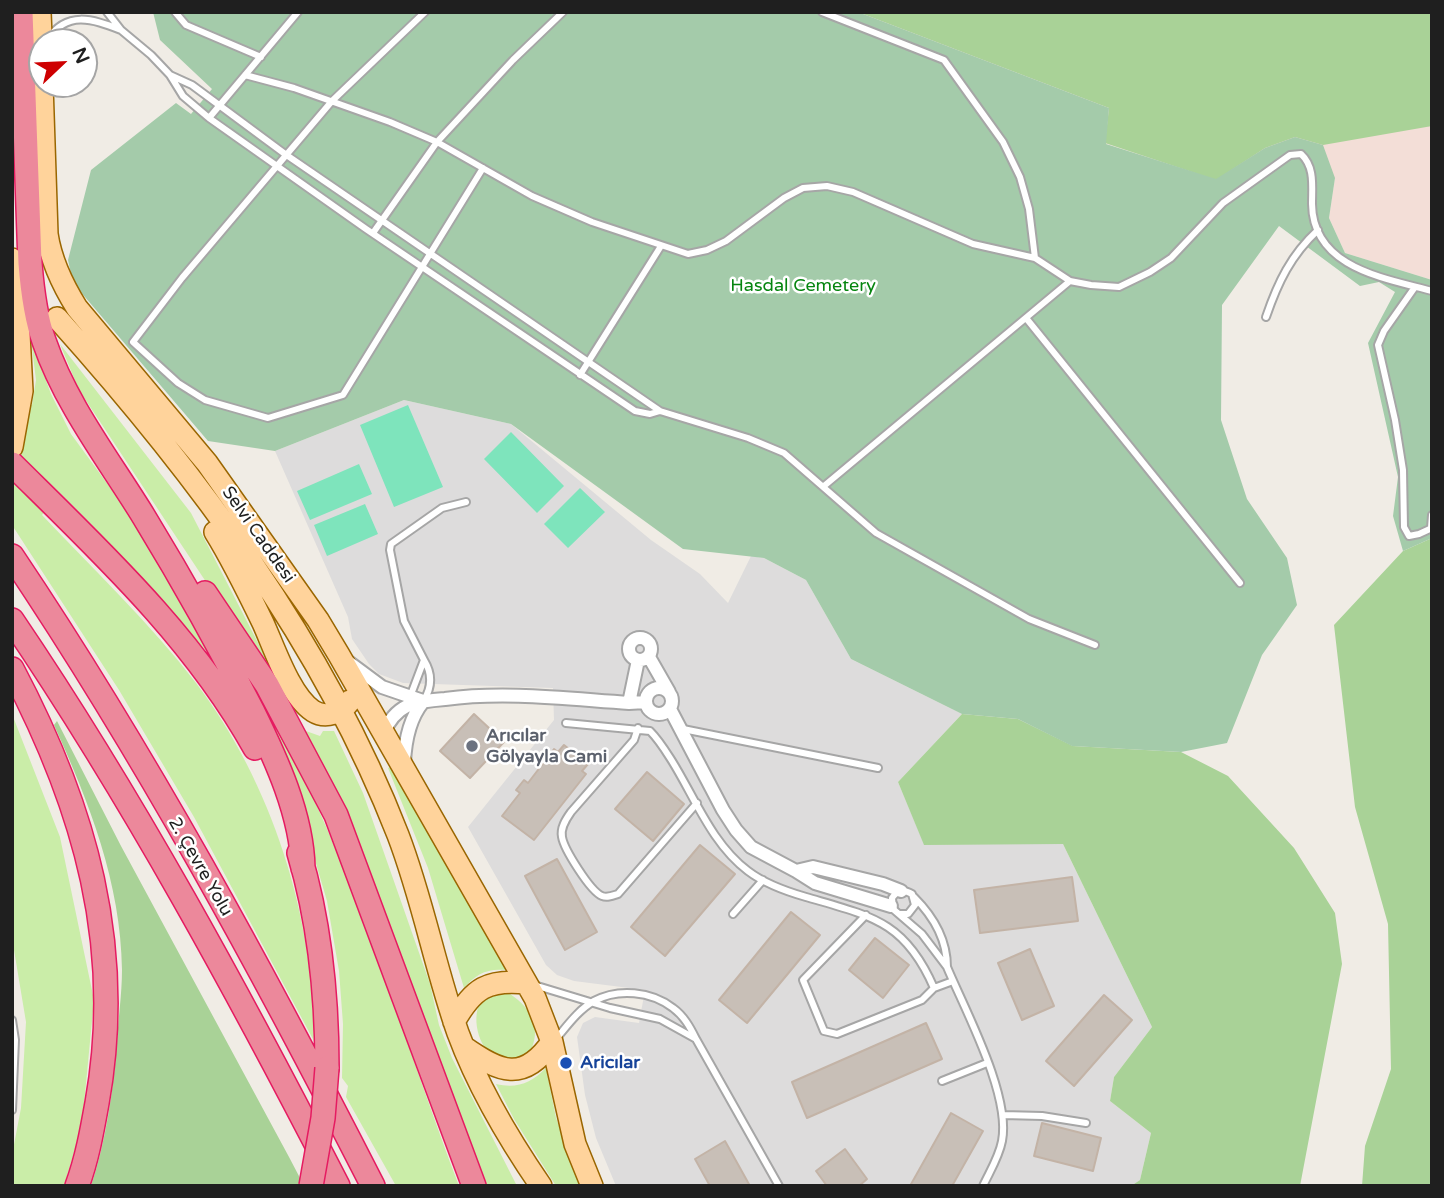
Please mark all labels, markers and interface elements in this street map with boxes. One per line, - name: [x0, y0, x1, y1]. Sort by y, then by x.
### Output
- north arrow: [28, 28, 98, 98]
- text: N: [67, 44, 94, 67]
- park label: Hasdal Cemetery: [730, 275, 876, 297]
- street label: Selvi Caddesi: [217, 482, 299, 588]
- place label: Arıcılar Gölyayla Cami: [486, 725, 607, 768]
- marker: Arıcılar Gölyayla Cami: [464, 738, 480, 754]
- street label: 2. Çevre Yolu: [163, 814, 237, 920]
- place label: Aricılar: [580, 1052, 640, 1074]
- marker: Aricılar: [558, 1055, 574, 1071]

